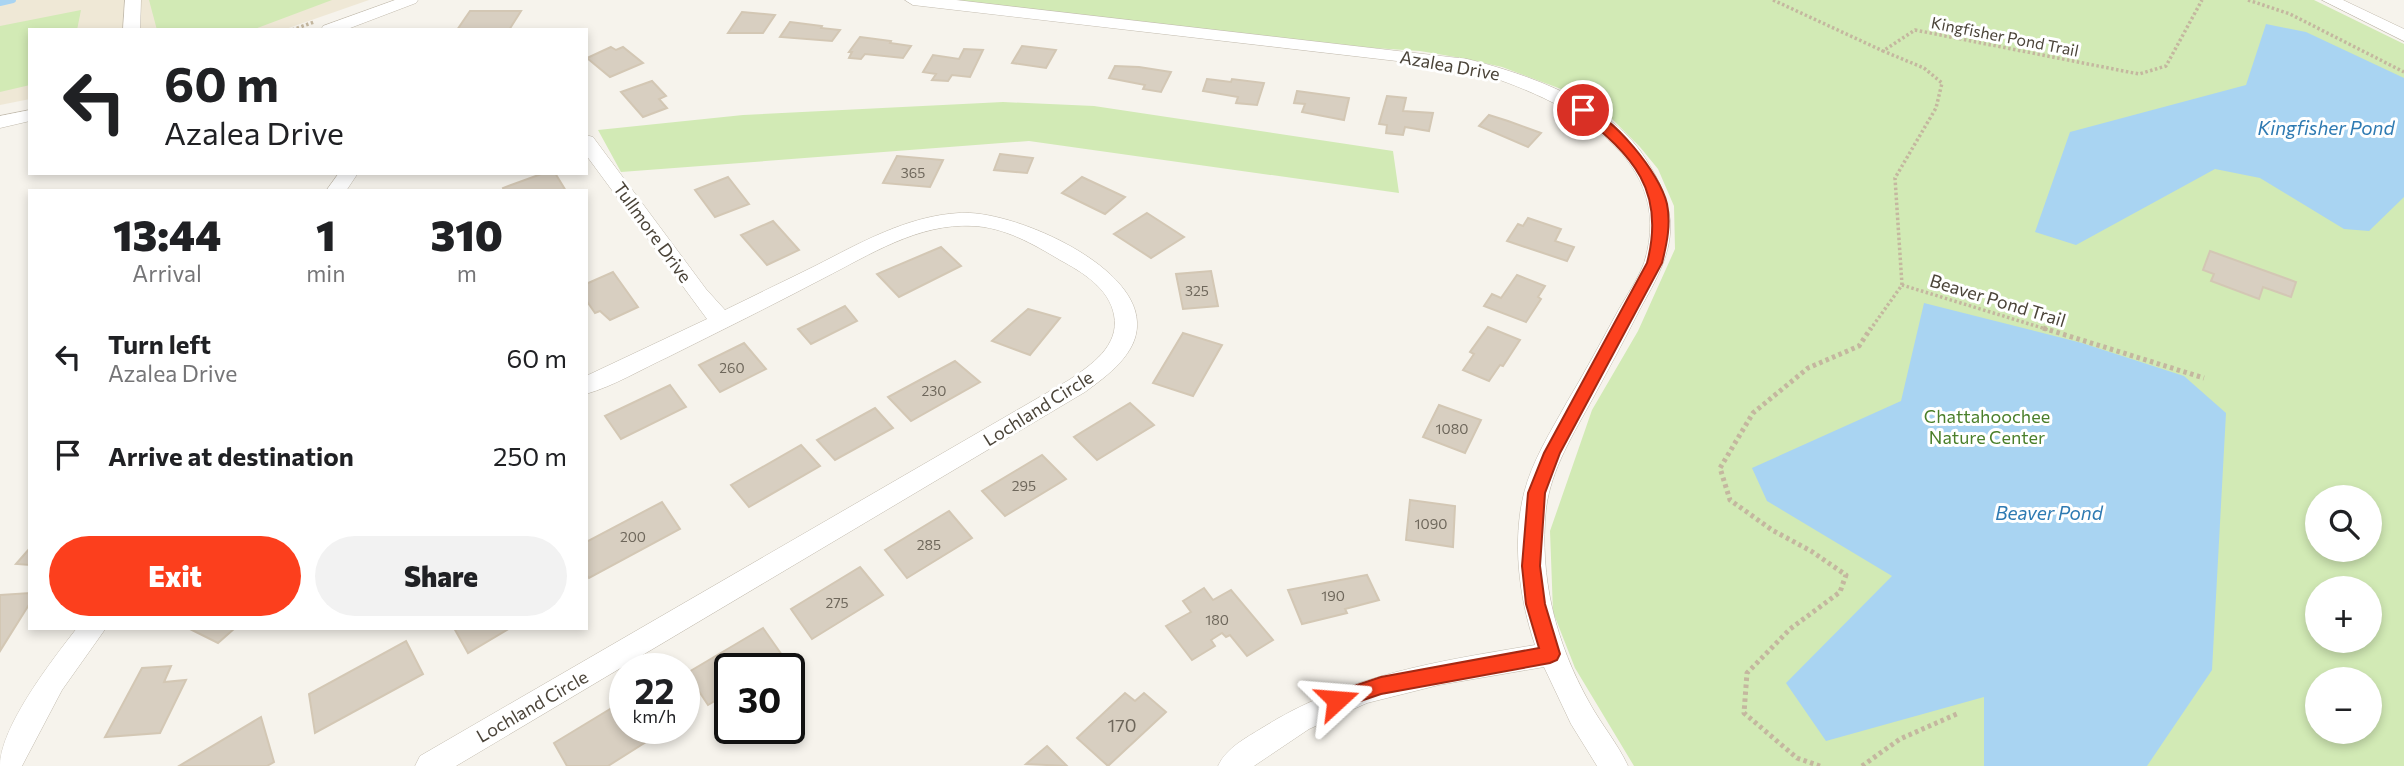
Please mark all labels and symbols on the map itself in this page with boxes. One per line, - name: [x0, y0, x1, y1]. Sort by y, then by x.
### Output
- street label: Kingfisher Pond Trail: [1930, 12, 2080, 60]
- street label: Azalea Drive: [1398, 45, 1502, 85]
- pin: [1553, 80, 1613, 140]
- water label: Kingfisher Pond: [2258, 116, 2395, 139]
- house number: 365: [901, 164, 925, 181]
- street label: Tullmore Drive: [609, 177, 697, 287]
- street label: Beaver Pond Trail: [1927, 269, 2069, 331]
- house number: 325: [1185, 282, 1209, 299]
- house number: 260: [719, 359, 745, 376]
- street label: Lochland Circle: [979, 365, 1097, 451]
- house number: 230: [922, 382, 946, 399]
- park label: Chattahoochee Nature Center: [1924, 405, 2050, 448]
- house number: 1080: [1436, 420, 1468, 437]
- house number: 295: [1012, 477, 1036, 494]
- water label: Beaver Pond: [1995, 501, 2104, 524]
- house number: 1090: [1415, 515, 1447, 532]
- house number: 200: [620, 528, 646, 545]
- house number: 285: [917, 536, 941, 553]
- house number: 190: [1321, 587, 1345, 604]
- house number: 275: [825, 594, 849, 611]
- house number: 180: [1205, 611, 1229, 628]
- speed limit sign: 30: [714, 653, 805, 744]
- position arrow: [1300, 663, 1374, 737]
- street label: Lochland Circle: [472, 665, 592, 747]
- house number: 170: [1108, 714, 1136, 736]

